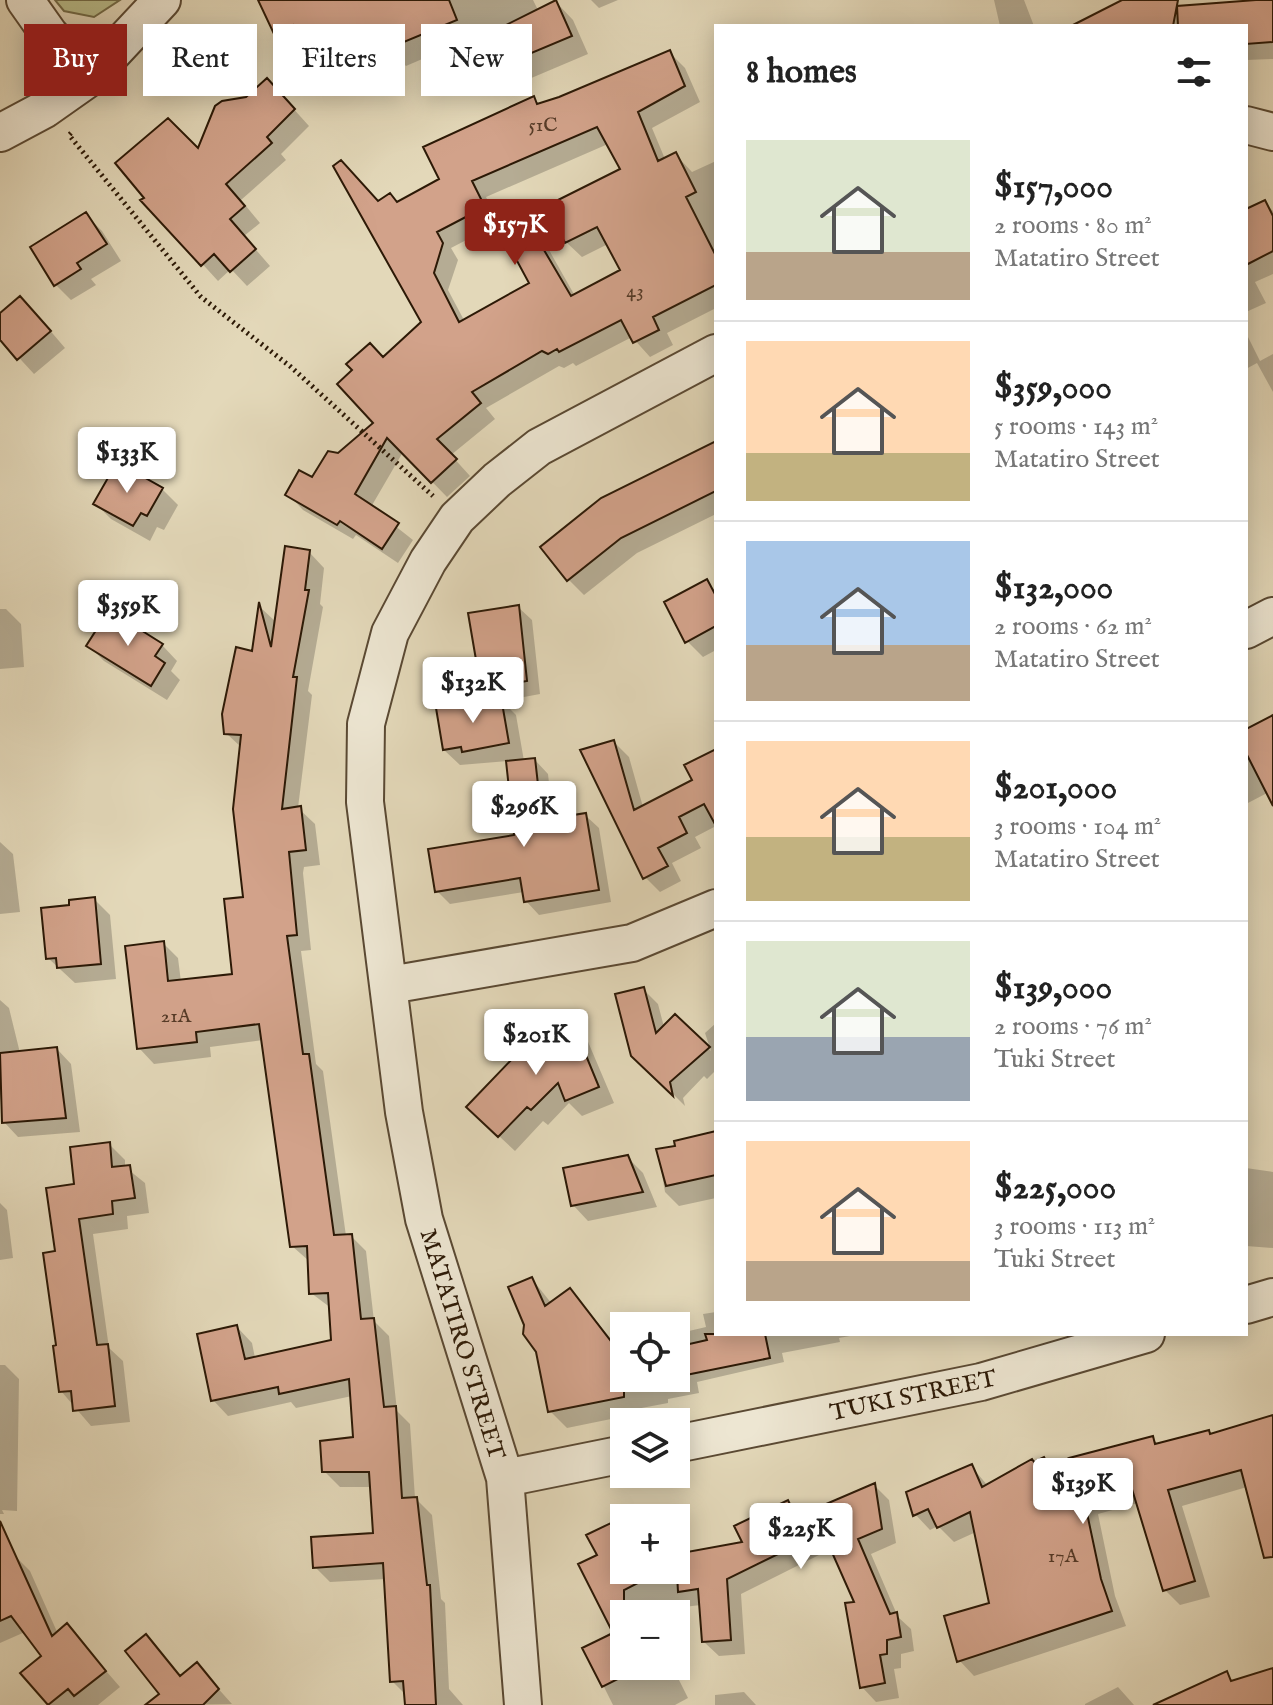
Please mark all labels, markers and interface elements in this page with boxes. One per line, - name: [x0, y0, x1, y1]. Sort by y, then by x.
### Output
- chip: Buy: [24, 24, 127, 96]
- chip: Rent: [143, 24, 257, 96]
- chip: Filters: [273, 24, 405, 96]
- chip: New: [421, 24, 532, 96]
- icon: filters: [1172, 50, 1216, 94]
- text: 8 homes: [746, 51, 857, 94]
- house number: 51C: [529, 113, 558, 138]
- text: $157,000: [994, 166, 1113, 209]
- icon: home: [810, 172, 906, 268]
- pin: $157K: [459, 199, 571, 267]
- text: $157K: [483, 208, 547, 241]
- text: 2 rooms · 80 m²: [994, 209, 1152, 242]
- text: Matatiro Street: [994, 242, 1160, 275]
- house number: 43: [626, 279, 644, 304]
- text: $359,000: [994, 367, 1112, 410]
- icon: home: [810, 373, 906, 469]
- text: 5 rooms · 143 m²: [994, 410, 1158, 443]
- pin: $133K: [71, 427, 183, 495]
- text: $133K: [96, 436, 158, 469]
- text: Matatiro Street: [994, 443, 1160, 476]
- text: $132,000: [994, 567, 1113, 610]
- icon: home: [810, 573, 906, 669]
- pin: $359K: [72, 580, 184, 648]
- text: $359K: [96, 589, 160, 622]
- text: 2 rooms · 62 m²: [994, 610, 1152, 643]
- text: Matatiro Street: [994, 643, 1160, 676]
- pin: $132K: [417, 657, 529, 725]
- text: $132K: [441, 666, 505, 699]
- text: $201,000: [994, 767, 1117, 810]
- icon: home: [810, 773, 906, 869]
- pin: $296K: [468, 781, 580, 849]
- text: $296K: [490, 790, 558, 823]
- text: 3 rooms · 104 m²: [994, 810, 1161, 843]
- text: Matatiro Street: [994, 843, 1160, 876]
- text: $139,000: [994, 967, 1112, 1010]
- icon: home: [810, 973, 906, 1069]
- house number: 21A: [161, 1004, 192, 1029]
- pin: $201K: [480, 1009, 592, 1077]
- text: 2 rooms · 76 m²: [994, 1010, 1152, 1043]
- text: $201K: [502, 1018, 570, 1051]
- text: Tuki Street: [994, 1043, 1115, 1076]
- text: $225,000: [994, 1167, 1116, 1210]
- icon: home: [810, 1173, 906, 1269]
- text: 3 rooms · 113 m²: [994, 1210, 1155, 1243]
- street label: MATATIRO STREET: [412, 1225, 512, 1464]
- text: Tuki Street: [994, 1243, 1115, 1276]
- map controls: [610, 1312, 690, 1680]
- button: locate: [610, 1312, 690, 1392]
- street label: TUKI STREET: [827, 1364, 1000, 1429]
- button: layers: [610, 1408, 690, 1488]
- pin: $139K: [1027, 1458, 1139, 1526]
- text: $139K: [1051, 1467, 1115, 1500]
- pin: $225K: [745, 1503, 857, 1571]
- button: +: [610, 1504, 690, 1584]
- text: $225K: [768, 1512, 834, 1545]
- house number: 17A: [1048, 1544, 1079, 1569]
- button: −: [610, 1600, 690, 1680]

